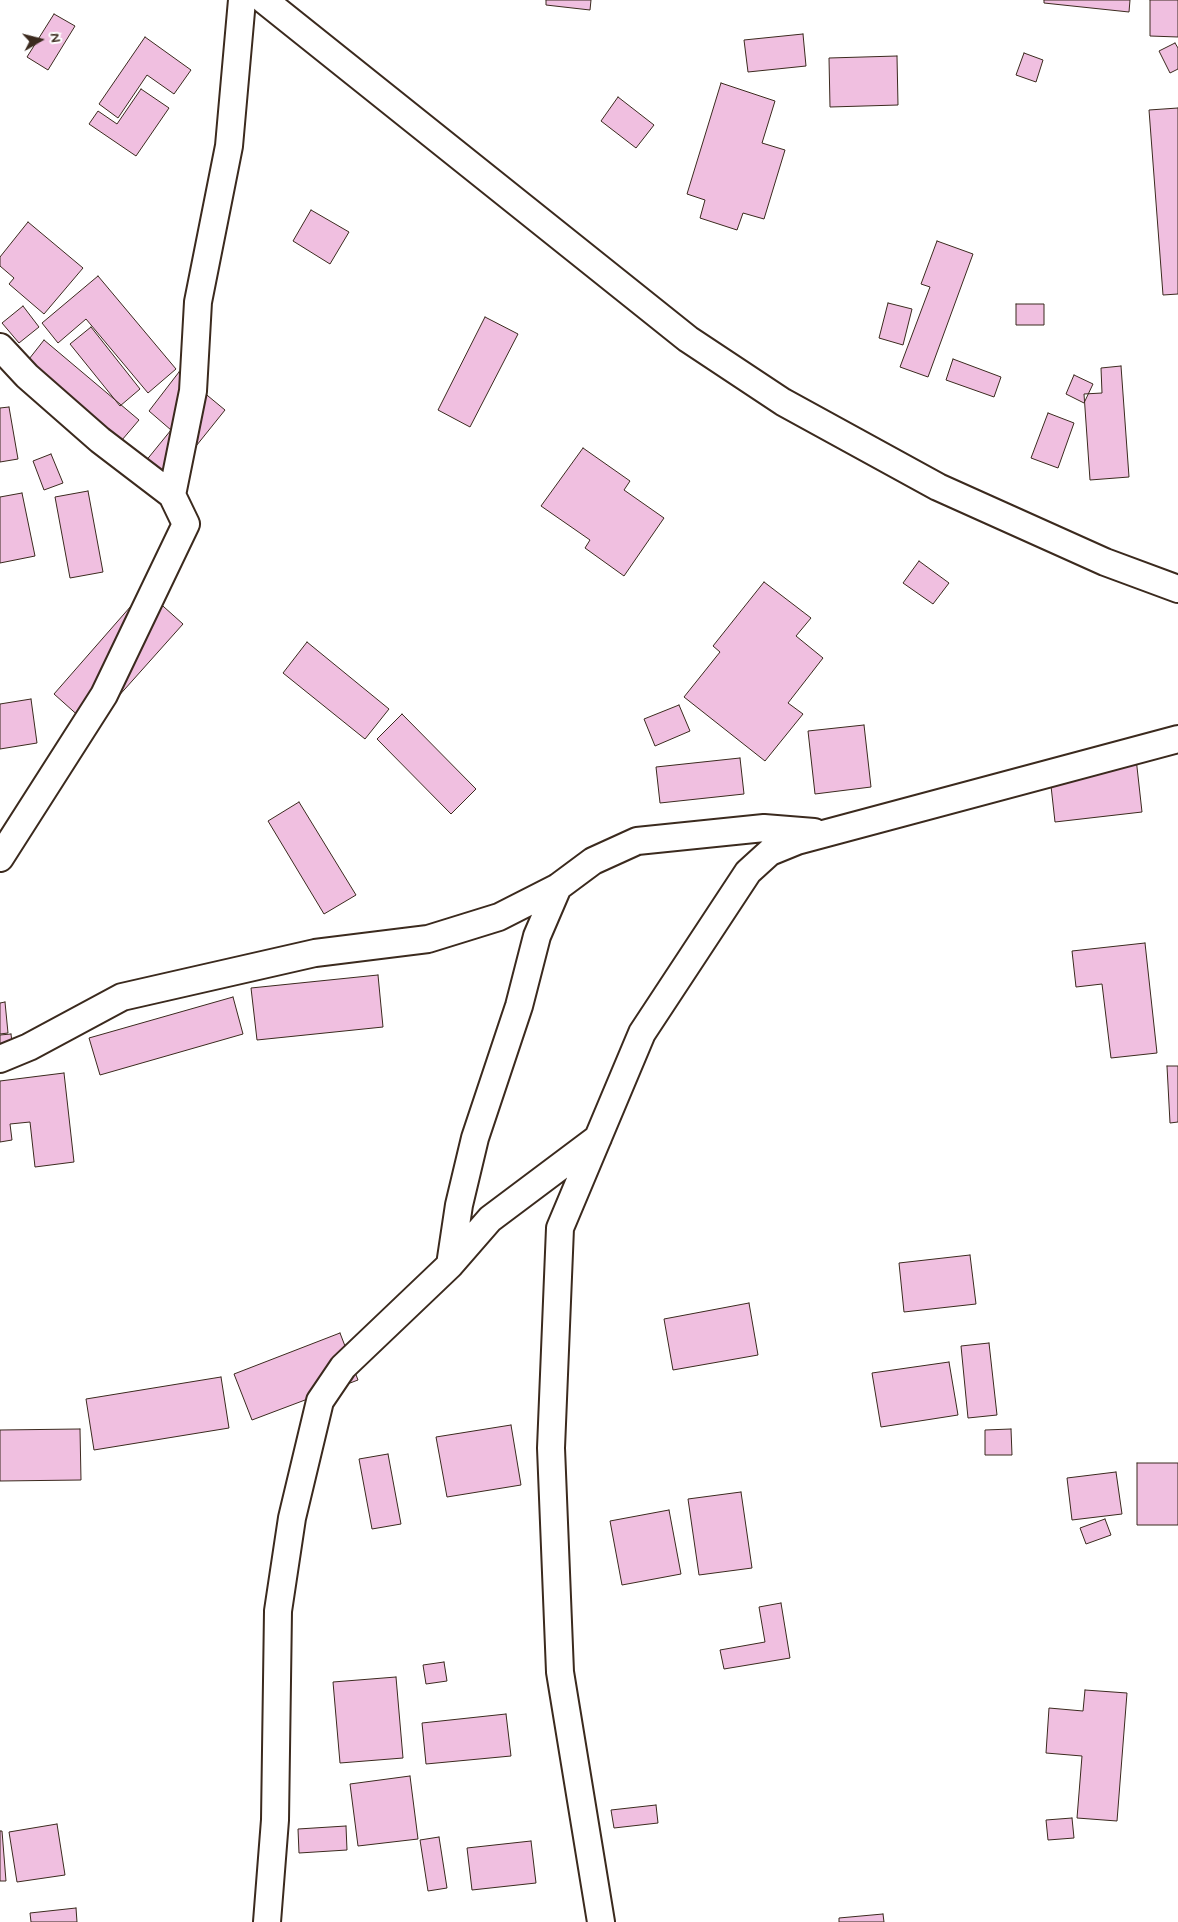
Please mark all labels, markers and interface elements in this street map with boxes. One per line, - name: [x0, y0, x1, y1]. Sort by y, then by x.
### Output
- north arrow: [15, 15, 65, 65]
- text: N: [45, 32, 64, 44]

